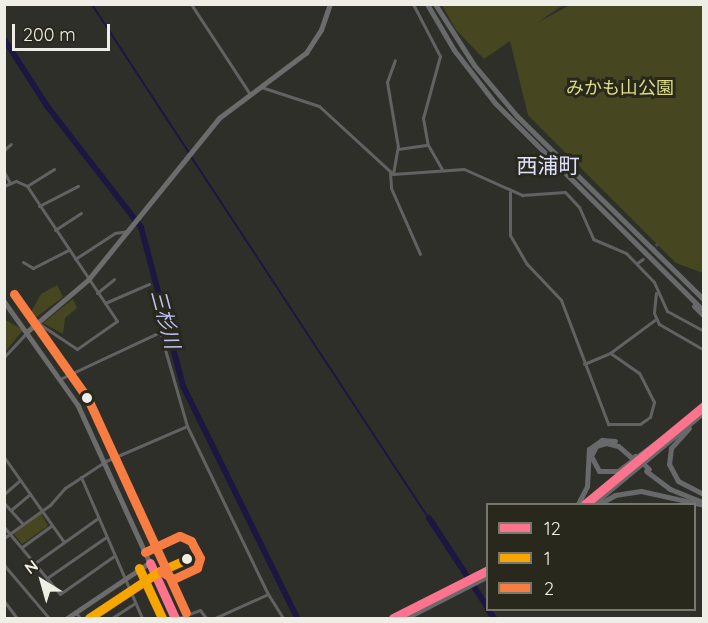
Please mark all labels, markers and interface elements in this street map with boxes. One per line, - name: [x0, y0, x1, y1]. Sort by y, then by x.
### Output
- scale bar: [15, 12, 112, 50]
- text: 200 m: [23, 23, 76, 46]
- park label: みかも山公園: [566, 77, 674, 99]
- district label: 西浦町: [517, 152, 579, 178]
- water label: 三杉川: [147, 287, 185, 351]
- unlabelled marker: [81, 392, 93, 404]
- legend: [486, 503, 696, 611]
- text: 12: [544, 517, 561, 540]
- text: 1: [544, 547, 551, 570]
- north arrow: [12, 551, 72, 611]
- unlabelled marker: [181, 553, 193, 565]
- text: N: [20, 555, 42, 578]
- text: 2: [544, 577, 554, 600]

